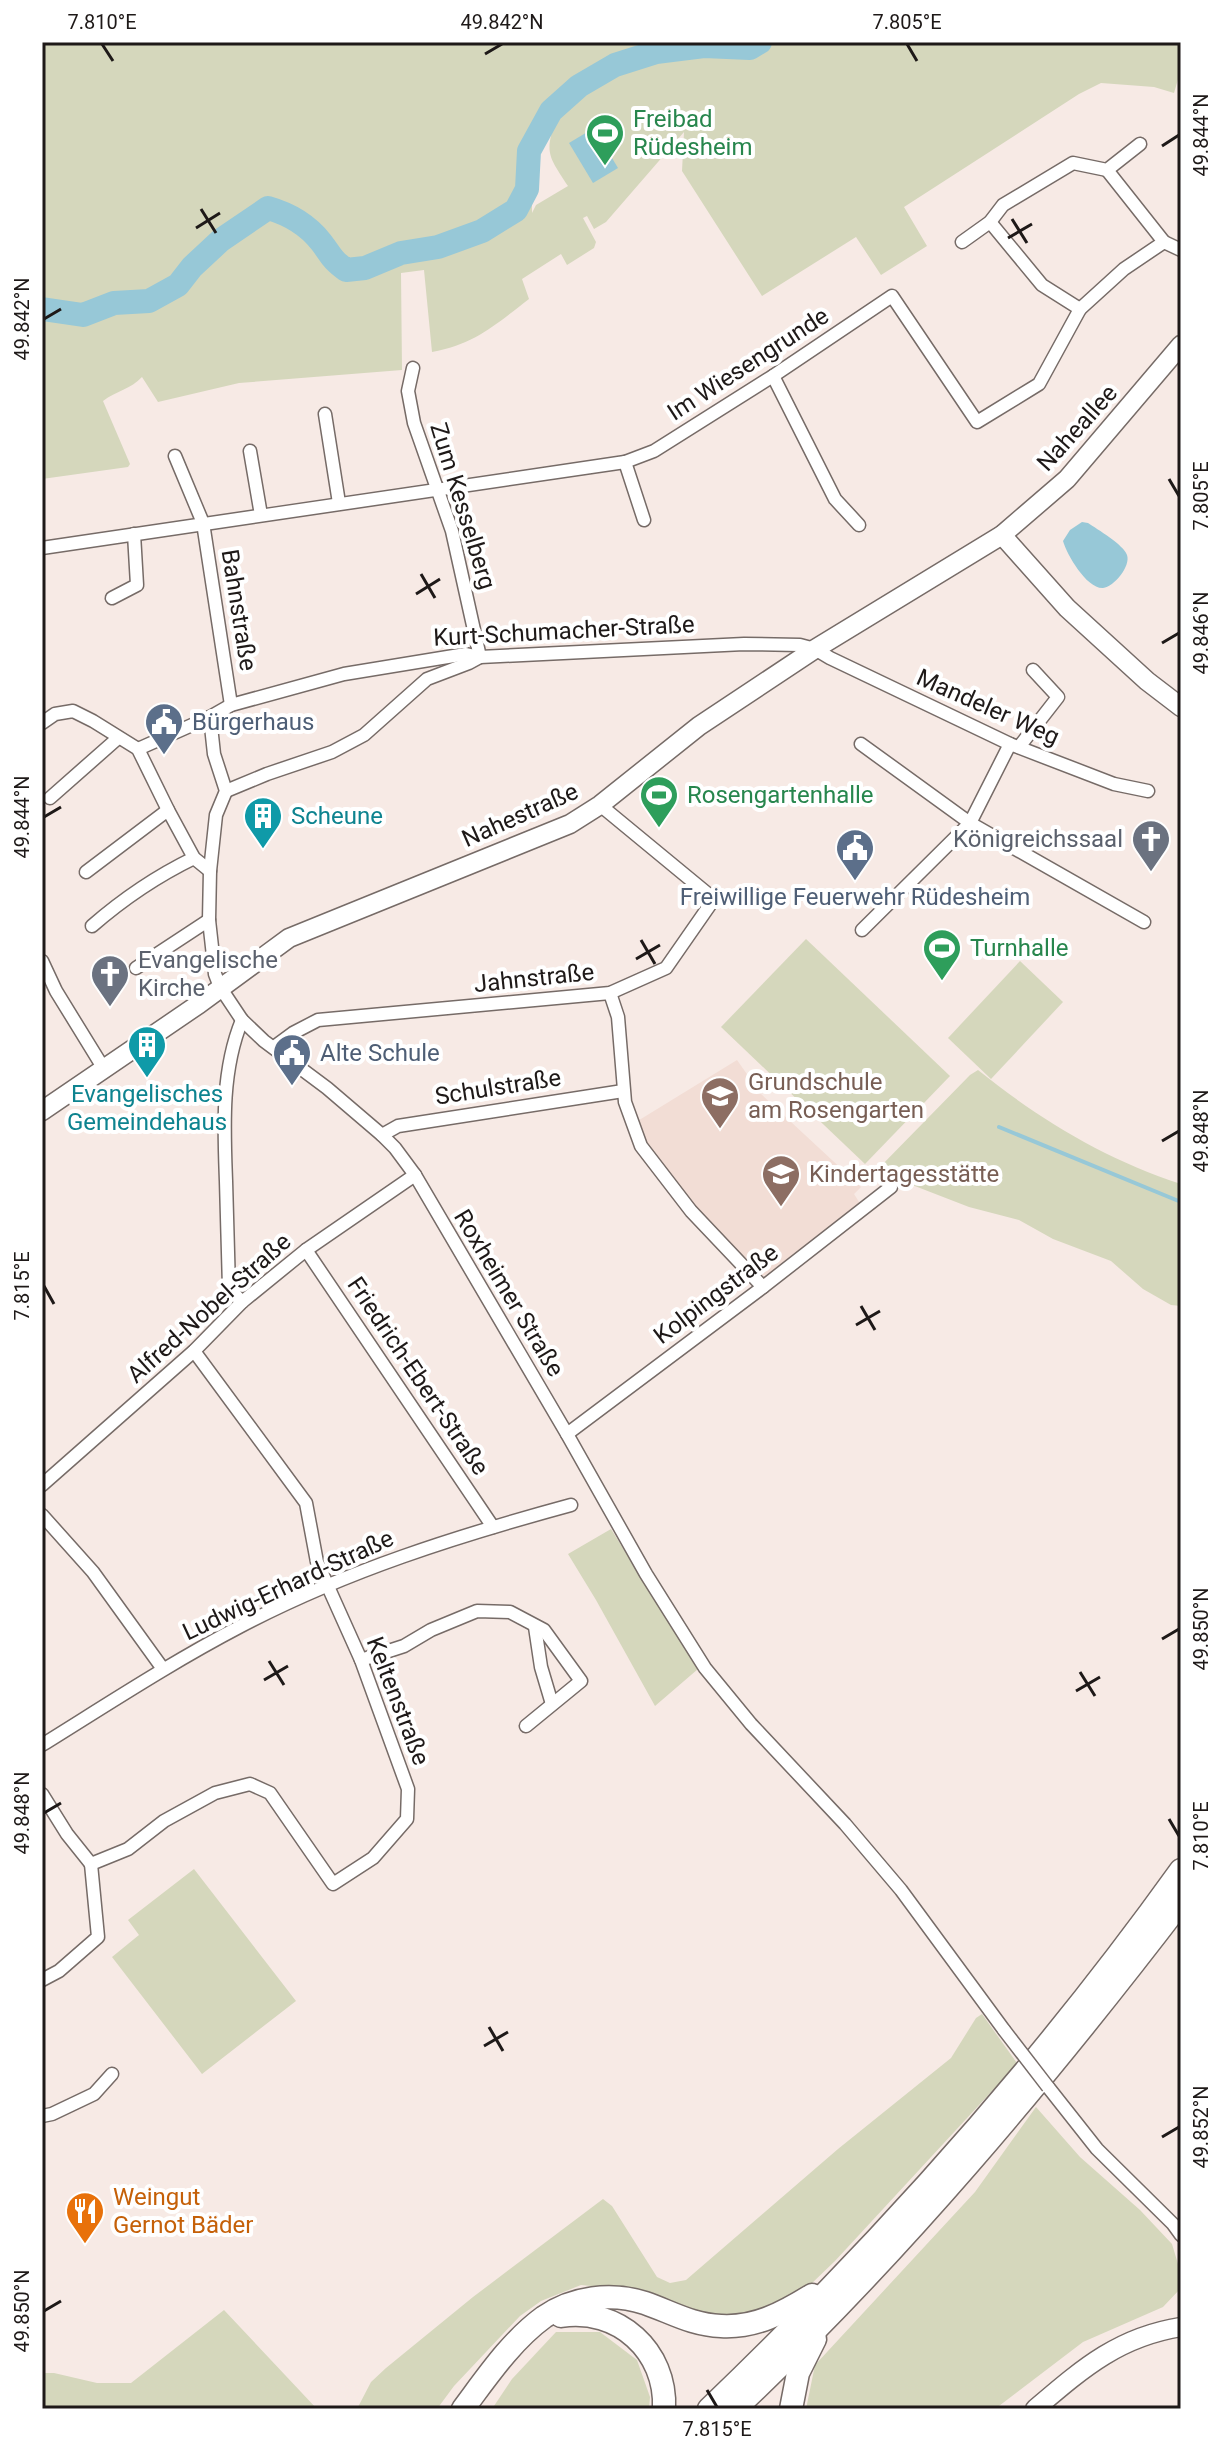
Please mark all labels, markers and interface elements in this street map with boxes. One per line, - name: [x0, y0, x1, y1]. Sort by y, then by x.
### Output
- text: 7.810°E: [67, 10, 137, 34]
- text: 49.842°N: [460, 10, 544, 34]
- text: 7.805°E: [872, 10, 942, 34]
- text: 49.844°N: [1189, 93, 1213, 177]
- place label: Freibad Rüdesheim: [633, 105, 753, 161]
- sports icon: Freibad Rüdesheim: [584, 112, 626, 167]
- text: 49.842°N: [10, 277, 34, 361]
- street label: Im Wiesengrunde: [662, 302, 834, 426]
- street label: Naheallee: [1031, 379, 1123, 477]
- street label: Zum Kesselberg: [424, 419, 502, 593]
- text: 7.805°E: [1189, 461, 1213, 531]
- street label: Bahnstraße: [216, 547, 262, 673]
- text: 49.846°N: [1189, 591, 1213, 675]
- street label: Kurt-Schumacher-Straße: [433, 610, 695, 652]
- street label: Mandeler Weg: [912, 663, 1064, 751]
- public building icon: Bürgerhaus: [143, 701, 185, 756]
- place label: Bürgerhaus: [192, 708, 314, 736]
- sports icon: Rosengartenhalle: [638, 774, 680, 829]
- text: 49.844°N: [10, 775, 34, 859]
- street label: Nahestraße: [458, 777, 582, 853]
- place label: Rosengartenhalle: [687, 781, 874, 809]
- building icon: Scheune: [242, 795, 284, 850]
- place label: Scheune: [291, 802, 383, 830]
- church icon: Königreichssaal: [1130, 818, 1172, 873]
- place label: Königreichssaal: [953, 825, 1123, 853]
- public building icon: Freiwillige Feuerwehr Rüdesheim: [834, 827, 876, 882]
- place label: Freiwillige Feuerwehr Rüdesheim: [680, 883, 1030, 911]
- sports icon: Turnhalle: [921, 927, 963, 982]
- place label: Turnhalle: [970, 934, 1069, 962]
- place label: Evangelische Kirche: [138, 946, 278, 1002]
- church icon: Evangelische Kirche: [89, 953, 131, 1008]
- street label: Jahnstraße: [473, 958, 595, 998]
- building icon: Evangelisches Gemeindehaus: [126, 1024, 168, 1079]
- public building icon: Alte Schule: [271, 1032, 313, 1087]
- place label: Alte Schule: [320, 1039, 440, 1067]
- street label: Schulstraße: [433, 1063, 563, 1111]
- place label: Grundschule am Rosengarten: [748, 1068, 924, 1124]
- school or university icon: Grundschule am Rosengarten: [699, 1075, 741, 1130]
- place label: Evangelisches Gemeindehaus: [67, 1080, 227, 1136]
- text: 49.848°N: [1189, 1089, 1213, 1173]
- school or university icon: Kindertagesstätte: [760, 1153, 802, 1208]
- place label: Kindertagesstätte: [809, 1160, 999, 1188]
- street label: Roxheimer Straße: [448, 1205, 570, 1381]
- street label: Alfred-Nobel-Straße: [122, 1227, 296, 1389]
- street label: Kolpingstraße: [648, 1238, 784, 1350]
- text: 7.815°E: [10, 1251, 34, 1321]
- street label: Friedrich-Ebert-Straße: [341, 1272, 495, 1480]
- street label: Ludwig-Erhard-Straße: [178, 1524, 398, 1646]
- text: 49.850°N: [1189, 1587, 1213, 1671]
- street label: Keltenstraße: [361, 1633, 435, 1769]
- text: 49.848°N: [10, 1771, 34, 1855]
- text: 7.810°E: [1189, 1801, 1213, 1871]
- text: 49.852°N: [1189, 2085, 1213, 2169]
- place label: Weingut Gernot Bäder: [113, 2183, 253, 2239]
- restaurant icon: Weingut Gernot Bäder: [64, 2190, 106, 2245]
- text: 49.850°N: [10, 2269, 34, 2353]
- text: 7.815°E: [682, 2417, 752, 2441]

